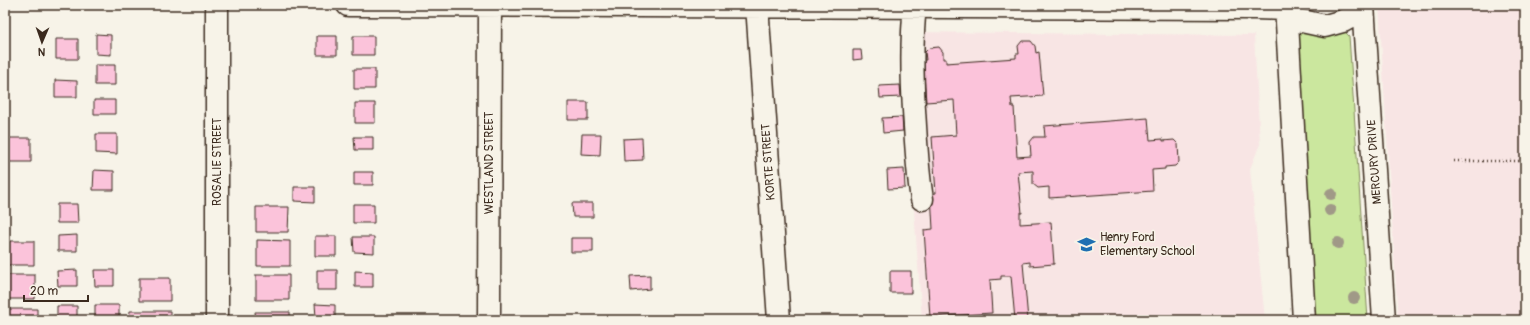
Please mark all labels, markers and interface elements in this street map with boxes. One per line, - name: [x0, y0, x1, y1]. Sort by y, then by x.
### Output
- north arrow: [22, 22, 62, 62]
- text: N: [37, 45, 46, 58]
- street label: WESTLAND STREET: [482, 111, 497, 214]
- street label: ROSALIE STREET: [210, 118, 225, 206]
- street label: MERCURY DRIVE: [1364, 119, 1385, 205]
- street label: KORTE STREET: [758, 123, 779, 201]
- place label: Henry Ford Elementary School: [1100, 230, 1195, 259]
- school or university icon: Henry Ford Elementary School: [1077, 234, 1097, 254]
- scale bar: [24, 277, 88, 303]
- text: 20 m: [30, 284, 59, 299]

